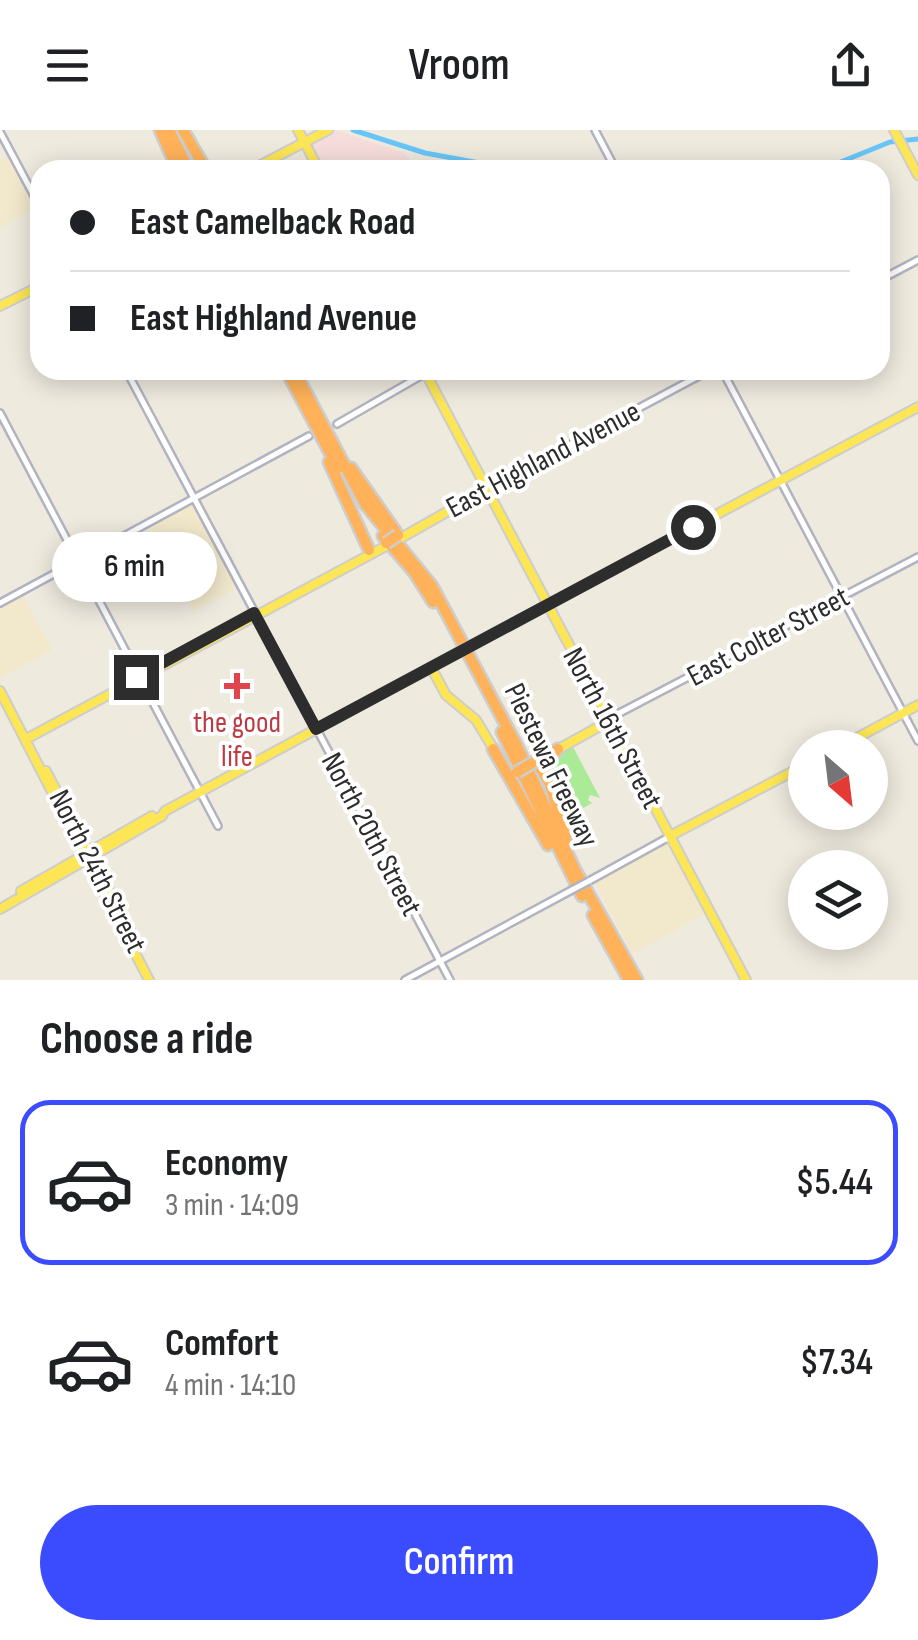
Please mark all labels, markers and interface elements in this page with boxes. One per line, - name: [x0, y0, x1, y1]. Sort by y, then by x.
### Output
- icon: menu: [40, 38, 95, 93]
- text: Vroom: [408, 38, 510, 93]
- icon: share: [823, 38, 878, 93]
- text: East Camelback Road: [130, 200, 415, 245]
- text: East Highland Avenue: [130, 296, 417, 341]
- street label: East Highland Avenue: [440, 394, 647, 526]
- route start: [671, 505, 716, 550]
- callout: 6 min: [54, 532, 218, 602]
- text: 6 min: [104, 547, 165, 586]
- street label: East Colter Street: [681, 579, 856, 695]
- street label: North 16th Street: [555, 642, 670, 815]
- route end: [114, 655, 159, 700]
- marker: the good life: [224, 673, 250, 699]
- street label: Piestewa Freeway: [496, 678, 606, 854]
- place label: the good life: [193, 705, 281, 775]
- north arrow: [788, 730, 888, 830]
- map controls: [788, 730, 888, 950]
- street label: North 20th Street: [313, 747, 429, 922]
- street label: North 24th Street: [41, 784, 154, 959]
- button: layers: [788, 850, 888, 950]
- text: Choose a ride: [40, 1012, 253, 1067]
- icon: car: [45, 1138, 135, 1228]
- text: Economy: [165, 1141, 288, 1186]
- text: $5.44: [796, 1160, 873, 1205]
- text: 3 min · 14:09: [165, 1186, 299, 1225]
- icon: car: [45, 1318, 135, 1408]
- text: Comfort: [165, 1321, 279, 1366]
- text: $7.34: [800, 1340, 873, 1385]
- text: 4 min · 14:10: [165, 1366, 296, 1405]
- button: Confirm: [40, 1505, 878, 1620]

